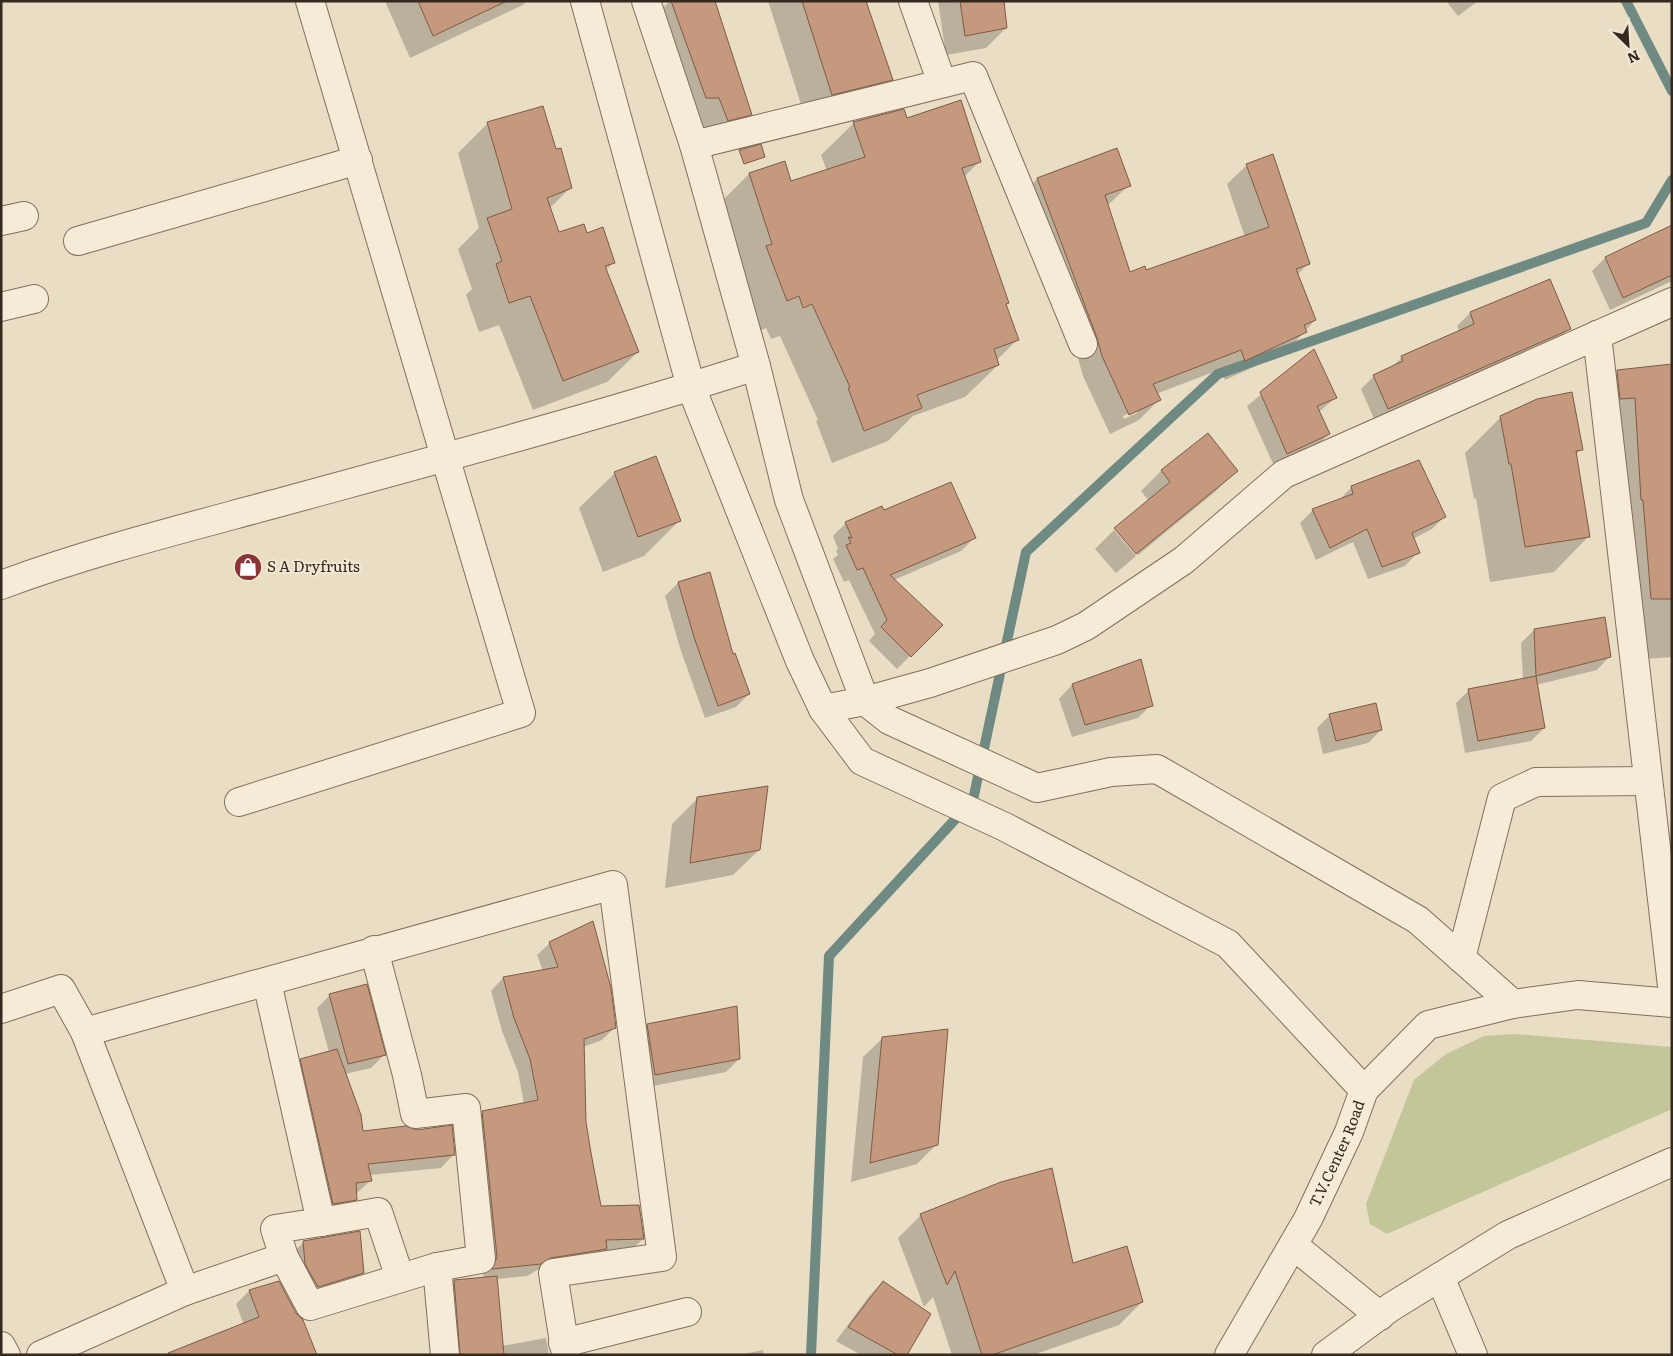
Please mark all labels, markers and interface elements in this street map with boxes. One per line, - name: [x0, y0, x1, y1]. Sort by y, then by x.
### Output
- north arrow: [1603, 20, 1653, 70]
- text: N: [1624, 46, 1643, 69]
- shop icon: S A Dryfruits: [233, 552, 263, 582]
- place label: S A Dryfruits: [267, 554, 360, 577]
- street label: T.V.Center Road: [1302, 1096, 1370, 1210]

